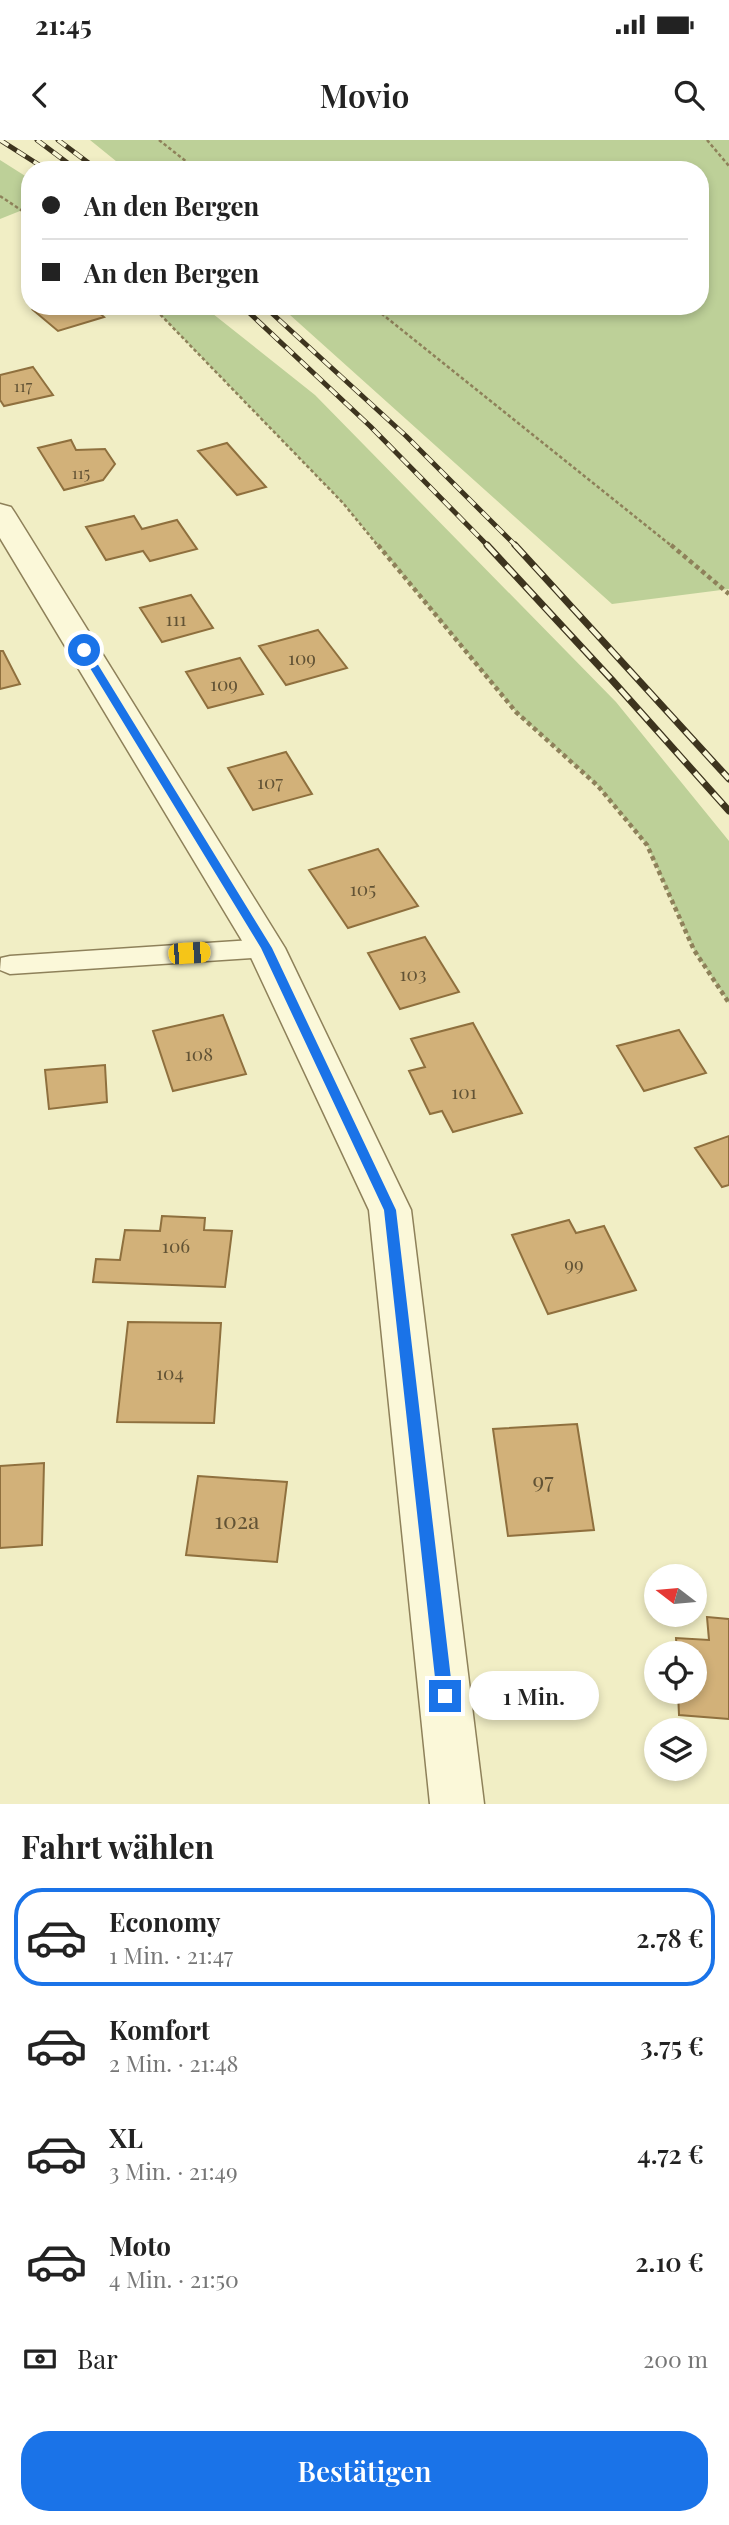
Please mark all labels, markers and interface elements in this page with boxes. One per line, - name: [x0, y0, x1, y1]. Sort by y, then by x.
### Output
- text: 21:45: [35, 7, 92, 42]
- text: Movio: [320, 73, 409, 116]
- icon: back: [21, 76, 59, 114]
- icon: search: [670, 76, 708, 114]
- text: An den Bergen: [84, 188, 259, 223]
- text: An den Bergen: [84, 255, 259, 290]
- house number: 117: [14, 375, 33, 396]
- house number: 115: [72, 462, 90, 483]
- house number: 111: [165, 605, 187, 631]
- route start: [68, 634, 100, 666]
- house number: 109: [288, 644, 316, 670]
- house number: 109: [210, 670, 238, 696]
- house number: 107: [257, 768, 283, 794]
- house number: 105: [350, 875, 376, 901]
- car: [168, 941, 211, 965]
- house number: 103: [400, 960, 427, 986]
- house number: 108: [185, 1040, 213, 1066]
- house number: 101: [451, 1078, 477, 1104]
- house number: 106: [162, 1232, 190, 1258]
- house number: 99: [564, 1250, 584, 1276]
- house number: 104: [156, 1359, 184, 1385]
- house number: 97: [532, 1464, 554, 1495]
- house number: 102a: [215, 1504, 260, 1535]
- north arrow: [644, 1564, 707, 1628]
- map controls: [644, 1564, 707, 1781]
- button: locate: [644, 1641, 707, 1704]
- callout: 1 Min.: [470, 1672, 599, 1720]
- route end: [429, 1680, 461, 1712]
- text: 1 Min.: [503, 1680, 565, 1711]
- button: layers: [644, 1718, 707, 1781]
- text: Fahrt wählen: [21, 1824, 214, 1867]
- text: Economy: [109, 1904, 220, 1939]
- icon: car: [25, 1906, 88, 1969]
- text: 2.78 €: [636, 1920, 704, 1955]
- text: 1 Min. · 21:47: [109, 1939, 233, 1970]
- text: Komfort: [109, 2012, 210, 2047]
- icon: car: [25, 2014, 88, 2077]
- text: 3.75 €: [640, 2028, 704, 2063]
- text: 2 Min. · 21:48: [109, 2047, 239, 2078]
- text: XL: [109, 2120, 143, 2155]
- icon: car: [25, 2122, 88, 2185]
- text: 4.72 €: [637, 2136, 704, 2171]
- text: 3 Min. · 21:49: [109, 2155, 238, 2186]
- text: Moto: [109, 2228, 171, 2263]
- icon: car: [25, 2230, 88, 2293]
- text: 2.10 €: [635, 2244, 704, 2279]
- text: 4 Min. · 21:50: [109, 2263, 239, 2294]
- icon: cash: [21, 2340, 59, 2378]
- text: Bar: [77, 2341, 118, 2376]
- text: 200 m: [643, 2343, 708, 2374]
- button: Bestätigen: [21, 2431, 708, 2511]

